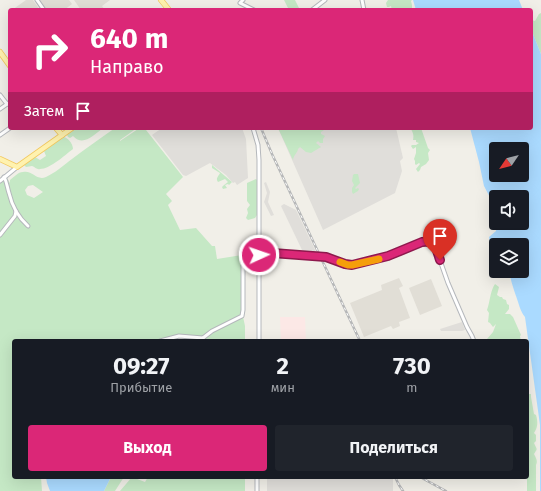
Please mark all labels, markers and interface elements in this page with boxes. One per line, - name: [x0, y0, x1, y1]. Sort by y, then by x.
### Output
- text: 640 m: [90, 22, 168, 55]
- icon: right: [24, 24, 76, 76]
- text: Направо: [90, 56, 164, 78]
- icon: arrive: [72, 100, 94, 122]
- text: Затем: [24, 102, 64, 120]
- north arrow: [489, 142, 529, 182]
- map controls: [489, 142, 529, 278]
- button: sound: [489, 190, 529, 230]
- pin: [423, 219, 457, 260]
- icon: arrive: [429, 225, 451, 247]
- position arrow: [238, 234, 280, 276]
- button: layers: [489, 238, 529, 278]
- text: 09:27: [113, 352, 170, 380]
- text: 2: [277, 352, 289, 380]
- text: 730: [393, 352, 431, 380]
- text: Прибытие: [110, 380, 172, 395]
- text: мин: [271, 380, 295, 395]
- text: m: [406, 380, 417, 395]
- button: Выход: [28, 425, 267, 471]
- button: Поделиться: [275, 425, 513, 471]

